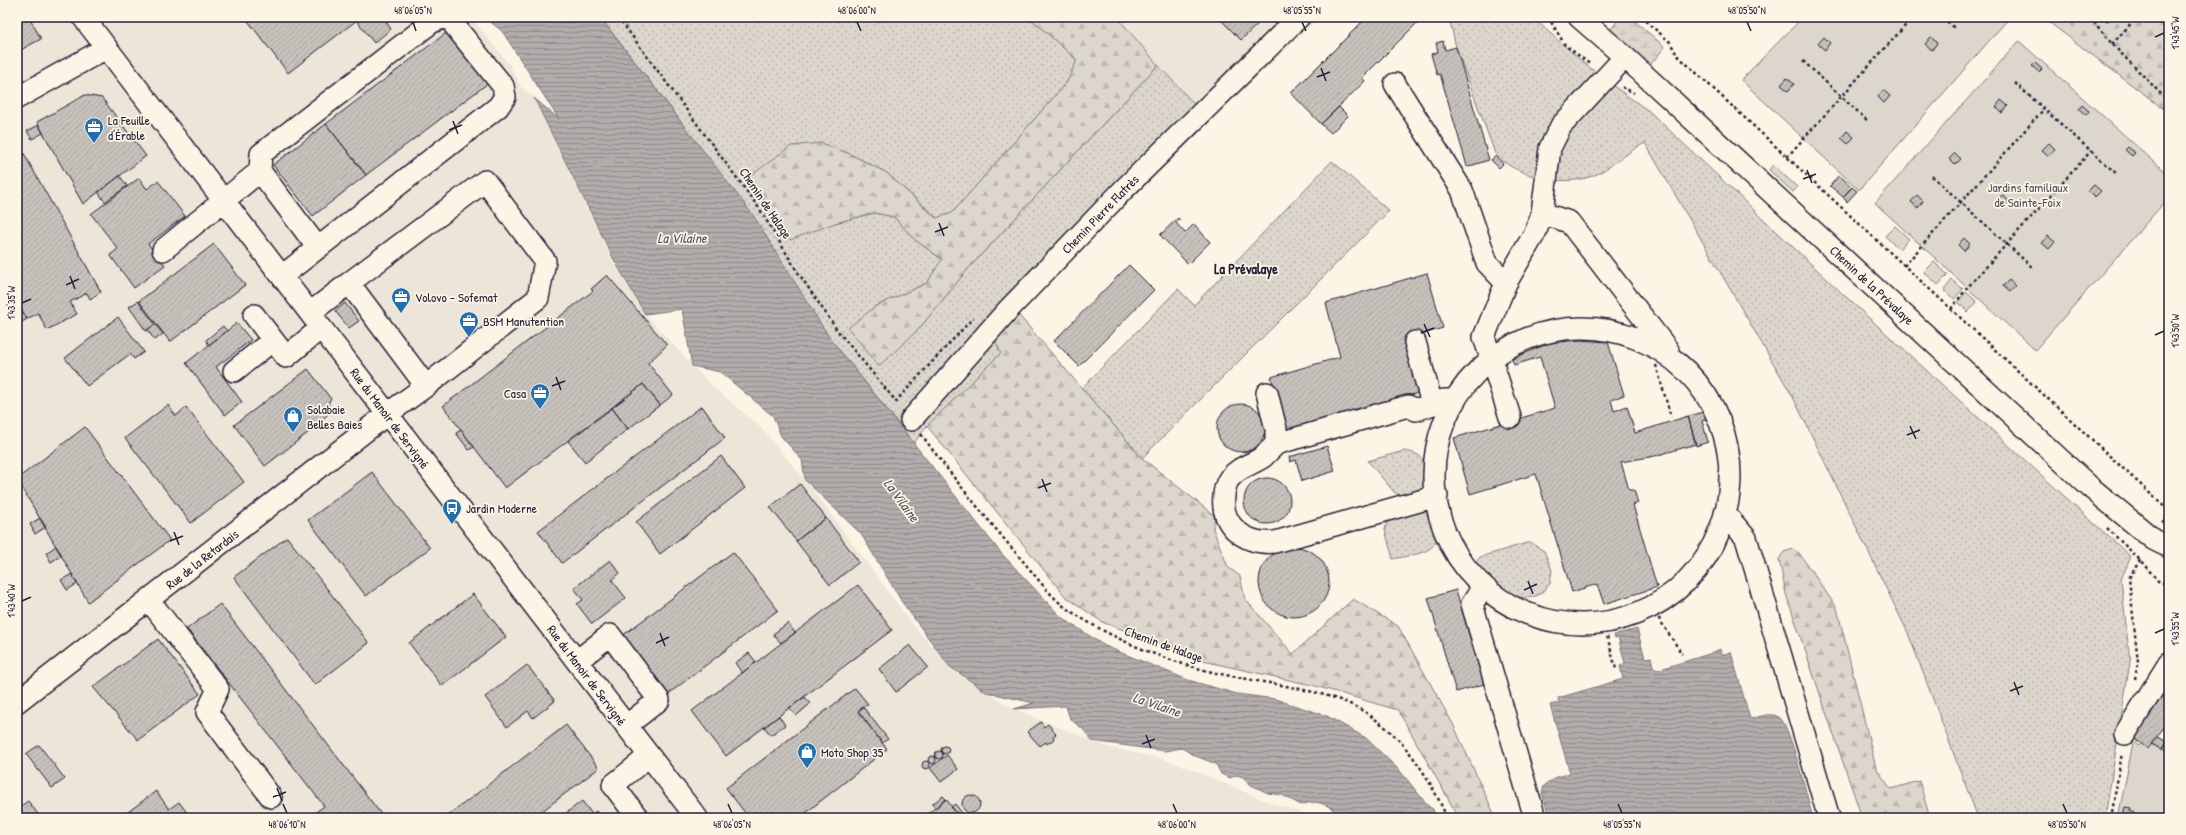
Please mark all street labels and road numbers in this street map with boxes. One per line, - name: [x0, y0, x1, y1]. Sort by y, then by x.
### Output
- street label: Chemin de Halage: [736, 164, 796, 242]
- street label: Chemin Pierre Flatrès: [1057, 170, 1143, 258]
- street label: Chemin de la Prévalaye: [1826, 241, 1918, 329]
- street label: Rue du Manoir de Servigné: [346, 364, 434, 472]
- street label: Rue de la Retardais: [162, 525, 242, 593]
- street label: Rue du Manoir de Servigné: [543, 621, 631, 729]
- street label: Chemin de Halage: [1122, 621, 1206, 667]

